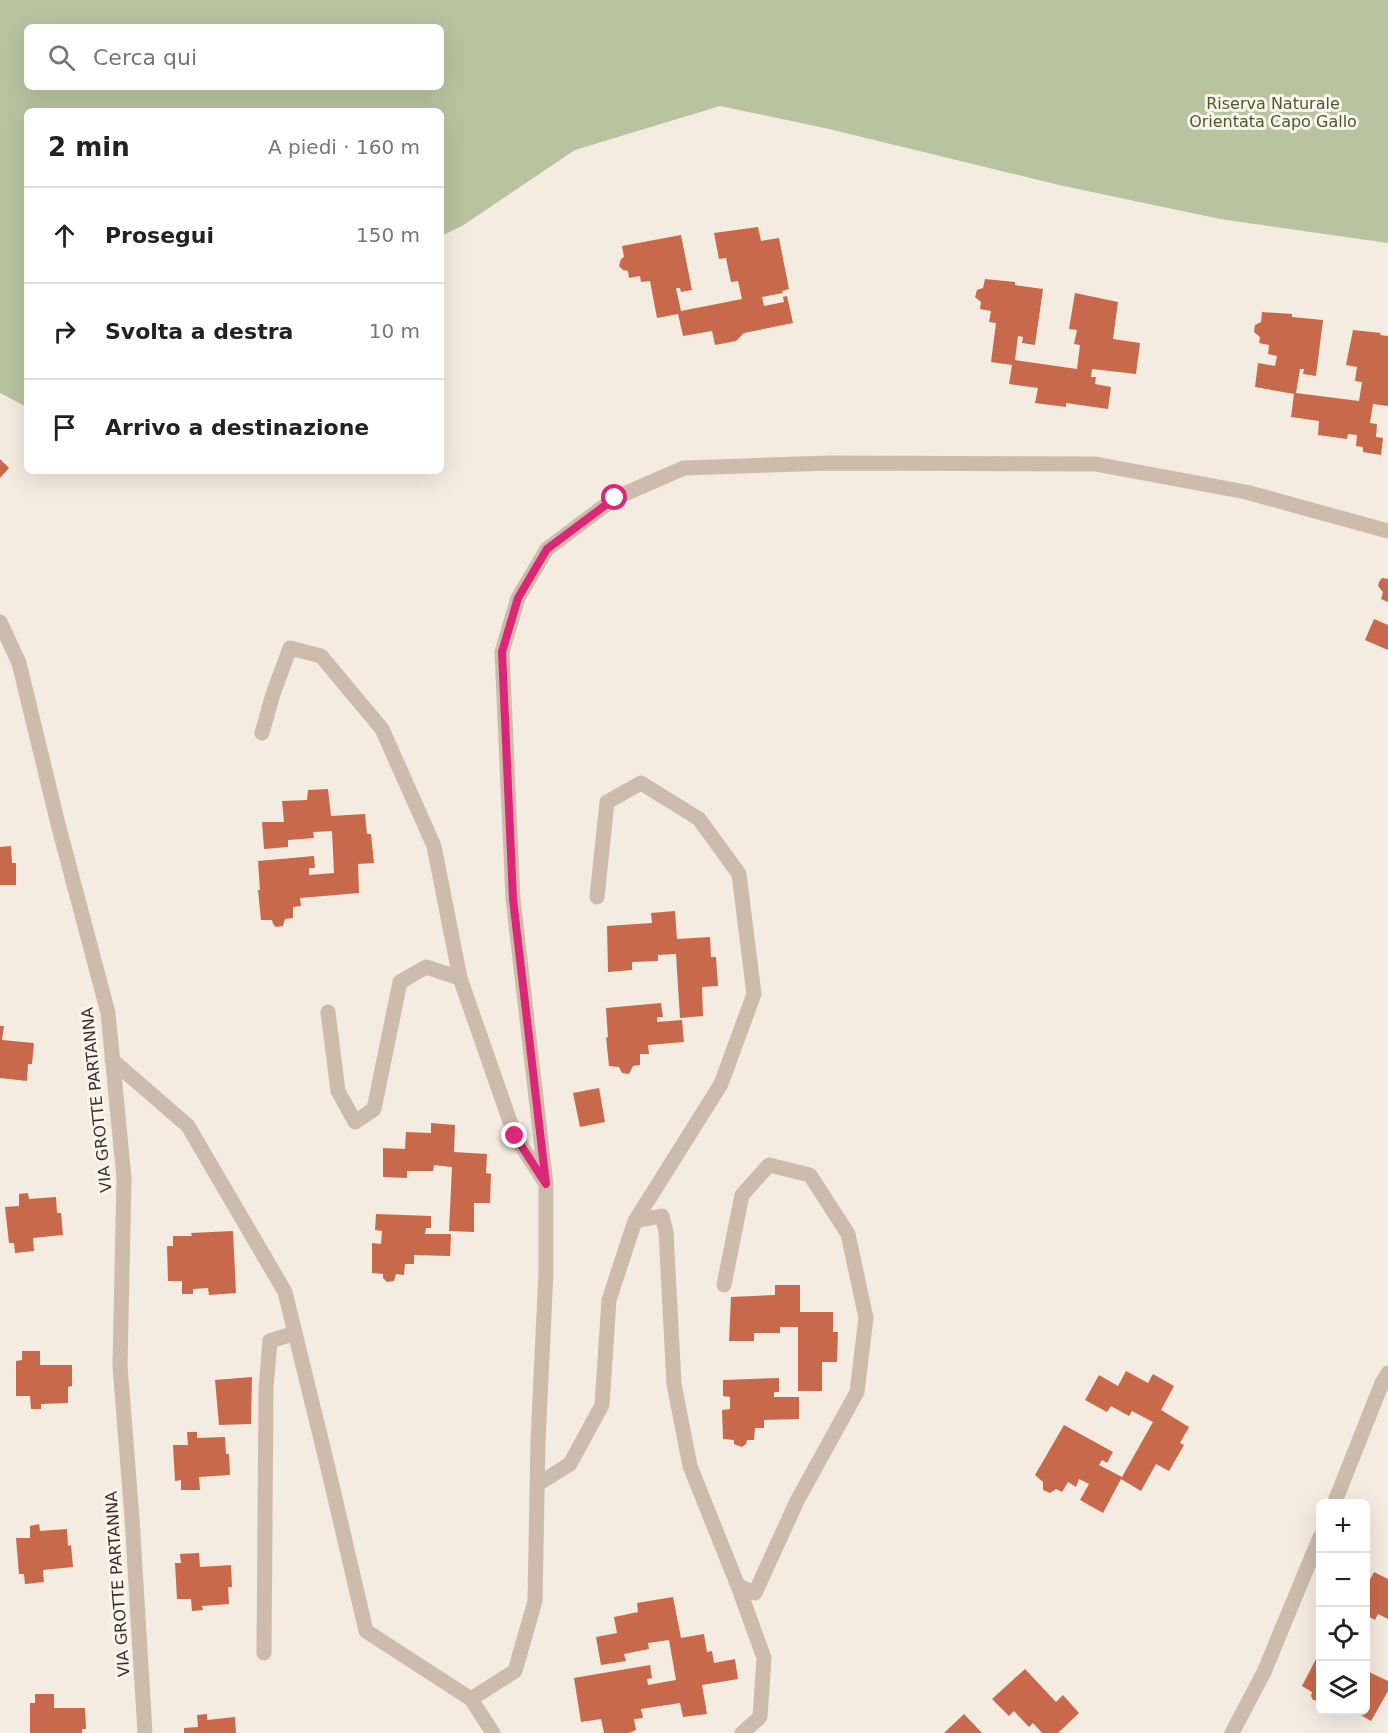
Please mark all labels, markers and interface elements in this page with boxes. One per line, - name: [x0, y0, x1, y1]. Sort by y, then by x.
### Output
- search box: [24, 24, 444, 90]
- icon: search: [45, 41, 78, 74]
- text: Cerca qui: [93, 45, 197, 70]
- park label: Riserva Naturale Orientata Capo Gallo: [1189, 94, 1357, 131]
- text: 2 min: [48, 132, 130, 162]
- text: A piedi · 160 m: [268, 135, 420, 159]
- icon: ahead: [48, 219, 81, 252]
- text: Prosegui: [105, 223, 214, 248]
- text: 150 m: [356, 223, 420, 247]
- icon: right: [48, 315, 81, 348]
- text: Svolta a destra: [105, 319, 293, 344]
- text: 10 m: [369, 319, 420, 343]
- icon: arrive: [48, 411, 81, 444]
- text: Arrivo a destinazione: [105, 415, 369, 440]
- route start: [601, 484, 627, 510]
- street label: VIA GROTTE PARTANNA: [77, 1006, 116, 1194]
- route end: [501, 1122, 527, 1148]
- street label: VIA GROTTE PARTANNA: [102, 1490, 133, 1677]
- map controls: [1316, 1499, 1370, 1715]
- button: +: [1316, 1499, 1370, 1553]
- button: −: [1316, 1553, 1370, 1607]
- button: locate: [1316, 1607, 1370, 1661]
- button: layers: [1316, 1661, 1370, 1715]

